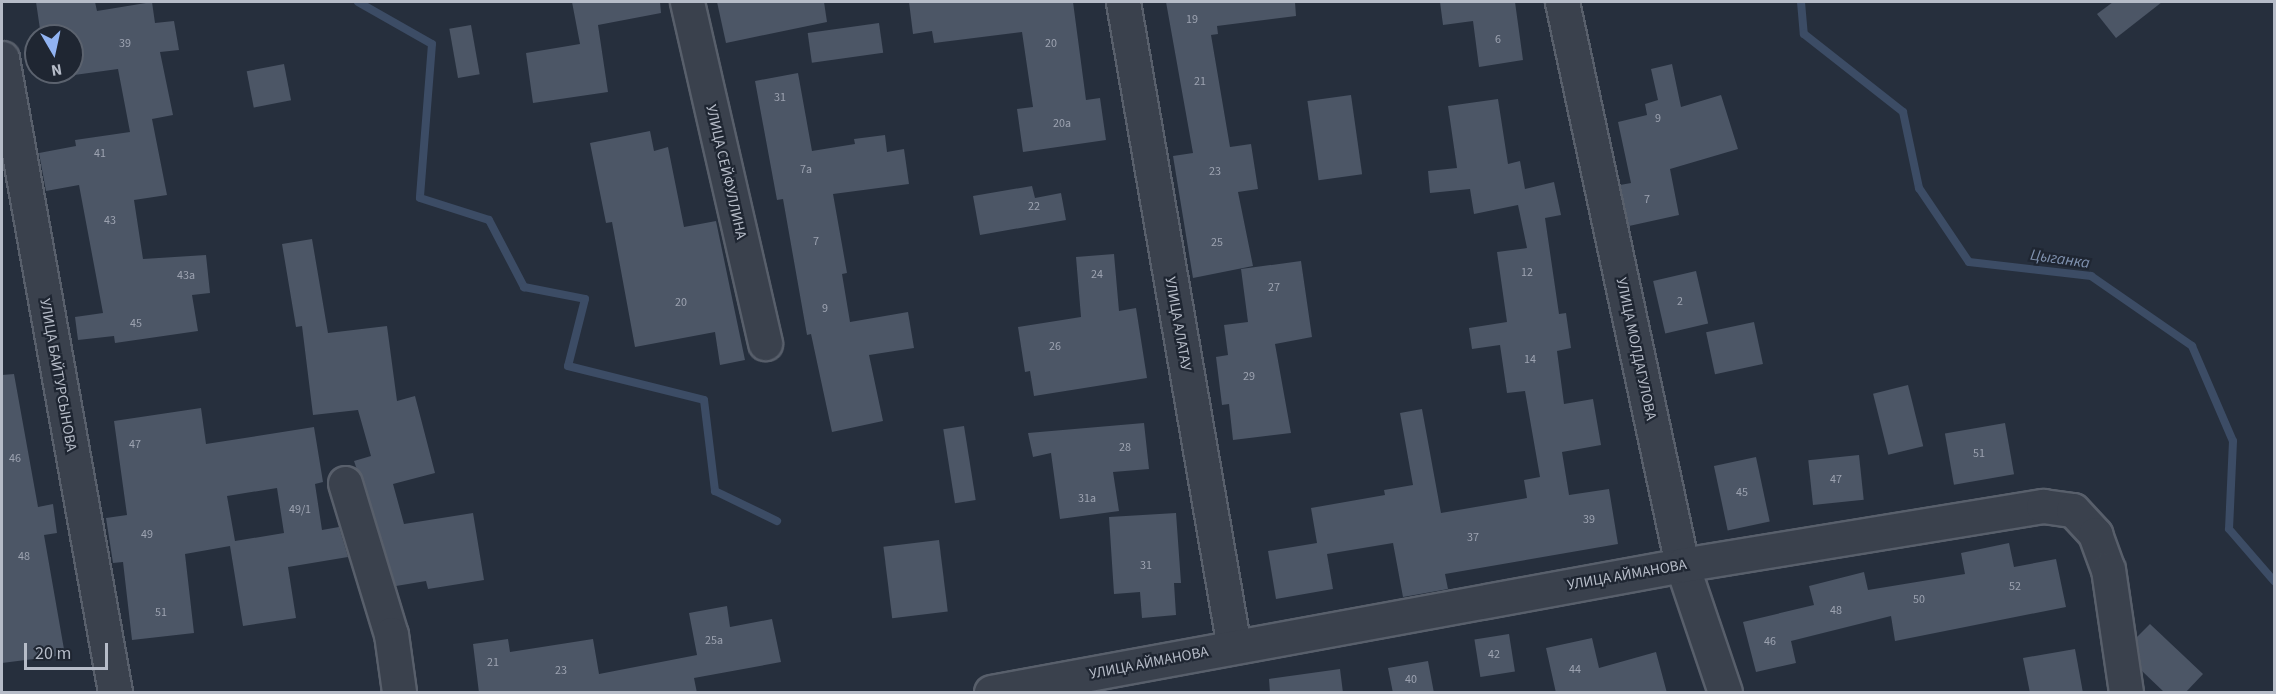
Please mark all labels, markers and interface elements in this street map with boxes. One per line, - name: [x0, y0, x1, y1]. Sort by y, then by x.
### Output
- house number: 19: [1186, 13, 1198, 27]
- north arrow: [24, 24, 84, 84]
- house number: 6: [1495, 33, 1501, 47]
- house number: 39: [119, 37, 131, 51]
- house number: 20: [1045, 37, 1057, 51]
- text: N: [50, 58, 63, 81]
- house number: 21: [1194, 75, 1206, 89]
- house number: 31: [774, 91, 786, 105]
- street label: УЛИЦА СЕЙФУЛЛИНА: [702, 103, 750, 241]
- house number: 9: [1655, 112, 1661, 126]
- house number: 20а: [1053, 117, 1071, 131]
- house number: 41: [94, 147, 106, 161]
- house number: 7а: [800, 163, 812, 177]
- house number: 23: [1209, 165, 1221, 179]
- house number: 7: [1644, 193, 1650, 207]
- house number: 22: [1028, 200, 1040, 214]
- house number: 43: [104, 214, 116, 228]
- house number: 7: [813, 235, 819, 249]
- house number: 25: [1211, 236, 1223, 250]
- water label: Цыганка: [2029, 245, 2091, 273]
- house number: 12: [1521, 266, 1533, 280]
- house number: 24: [1091, 268, 1103, 282]
- house number: 43а: [177, 269, 195, 283]
- street label: УЛИЦА АЛАТАУ: [1161, 276, 1195, 372]
- street label: УЛИЦА МОЛДАГУЛОВА: [1612, 276, 1660, 422]
- house number: 27: [1268, 281, 1280, 295]
- house number: 2: [1677, 295, 1683, 309]
- house number: 20: [675, 296, 687, 310]
- street label: УЛИЦА БАЙТУРСЫНОВА: [36, 297, 80, 453]
- house number: 9: [822, 302, 828, 316]
- house number: 45: [130, 317, 142, 331]
- house number: 26: [1049, 340, 1061, 354]
- house number: 14: [1524, 353, 1536, 367]
- house number: 29: [1243, 370, 1255, 384]
- house number: 47: [129, 438, 141, 452]
- house number: 28: [1119, 441, 1131, 455]
- house number: 51: [1973, 447, 1985, 461]
- house number: 46: [9, 452, 21, 466]
- house number: 47: [1830, 473, 1842, 487]
- house number: 45: [1736, 486, 1748, 500]
- house number: 31а: [1078, 492, 1096, 506]
- house number: 49/1: [289, 503, 311, 517]
- house number: 39: [1583, 513, 1595, 527]
- house number: 49: [141, 528, 153, 542]
- house number: 37: [1467, 531, 1479, 545]
- house number: 48: [18, 550, 30, 564]
- street label: УЛИЦА АЙМАНОВА: [1566, 556, 1688, 594]
- house number: 31: [1140, 559, 1152, 573]
- house number: 52: [2009, 580, 2021, 594]
- house number: 50: [1913, 593, 1925, 607]
- house number: 48: [1830, 604, 1842, 618]
- house number: 51: [155, 606, 167, 620]
- scale bar: [27, 631, 111, 669]
- house number: 25а: [705, 634, 723, 648]
- house number: 46: [1764, 635, 1776, 649]
- text: 20 m: [35, 641, 71, 666]
- street label: УЛИЦА АЙМАНОВА: [1088, 643, 1210, 683]
- house number: 42: [1488, 648, 1500, 662]
- house number: 21: [487, 656, 499, 670]
- house number: 44: [1569, 663, 1581, 677]
- house number: 23: [555, 664, 567, 678]
- house number: 40: [1405, 673, 1417, 687]

